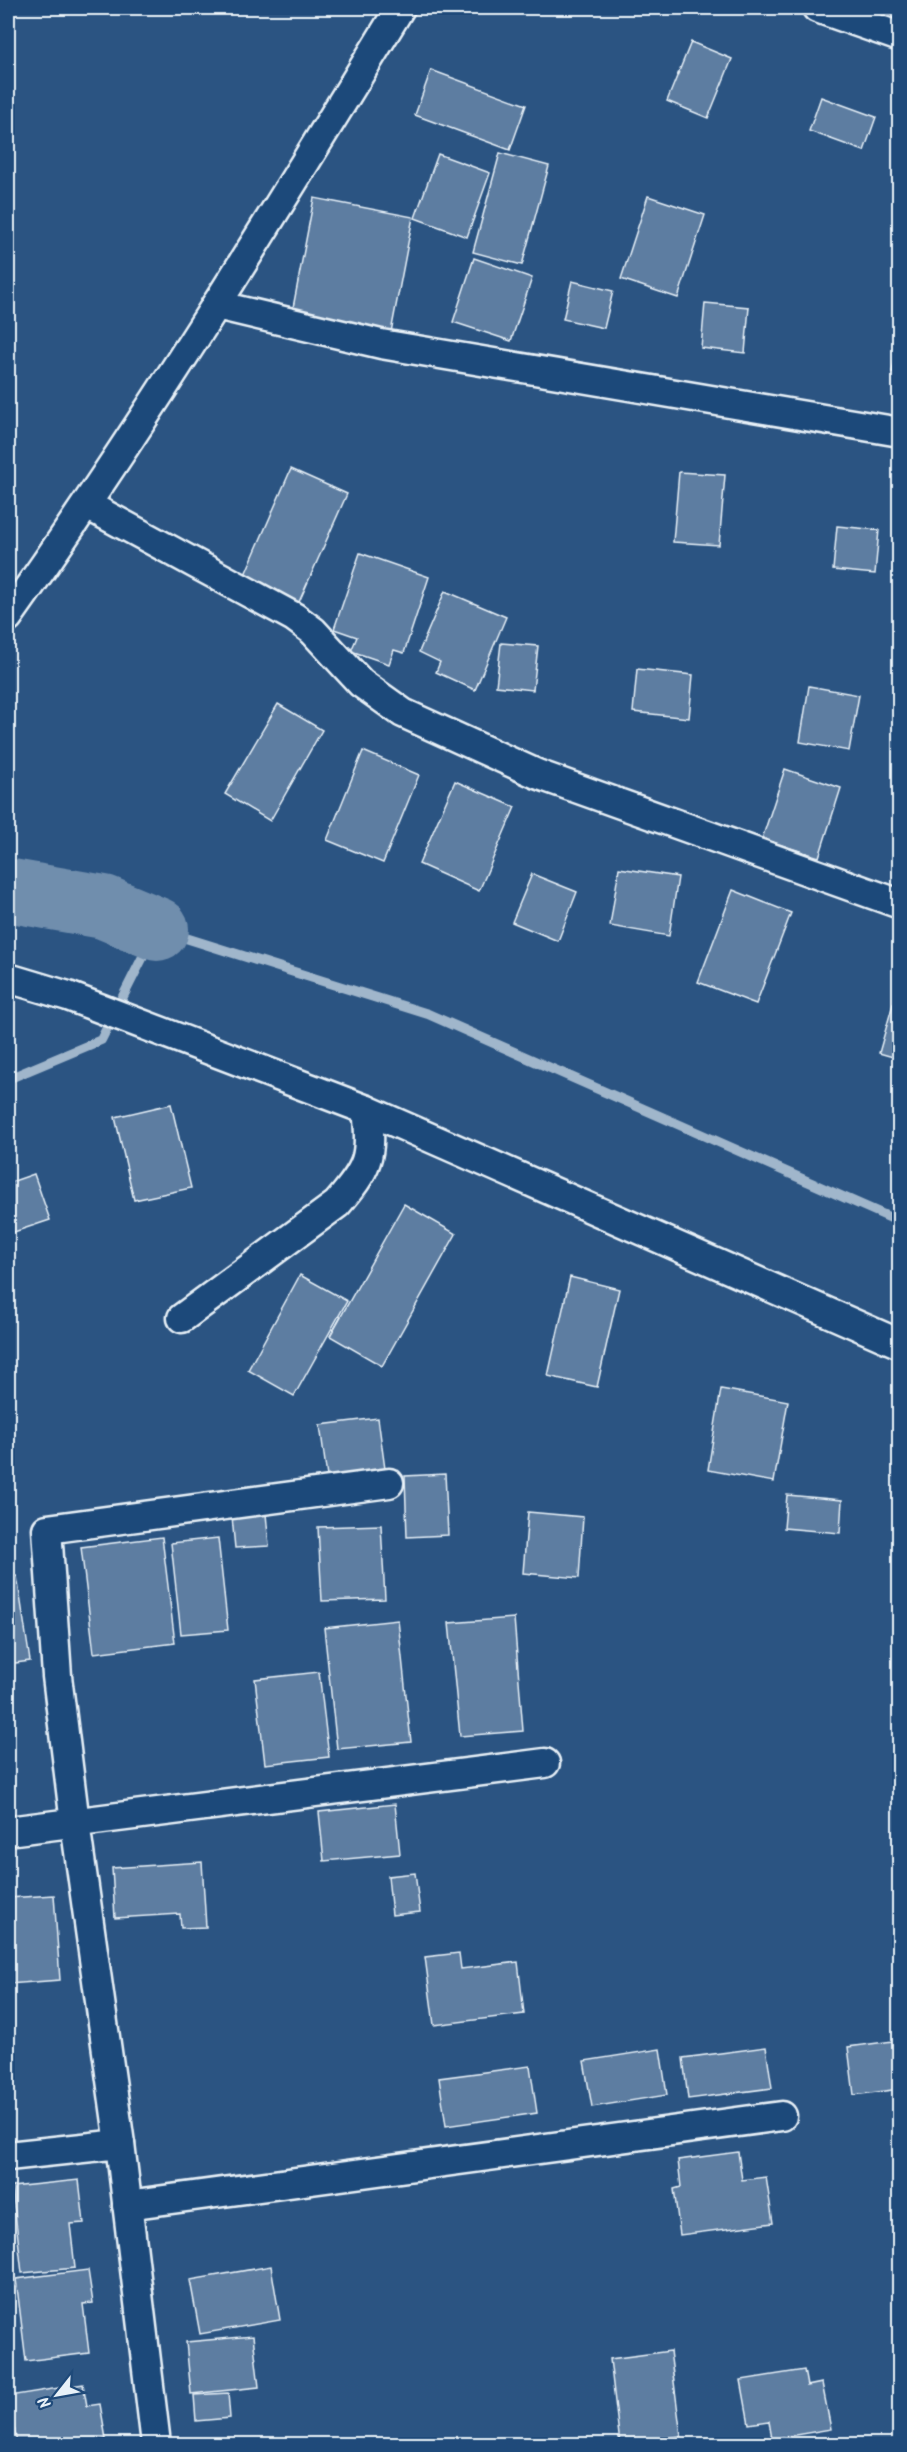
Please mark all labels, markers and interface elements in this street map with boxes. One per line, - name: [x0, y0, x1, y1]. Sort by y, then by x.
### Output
- north arrow: [27, 2365, 87, 2425]
- text: N: [32, 2391, 59, 2413]

